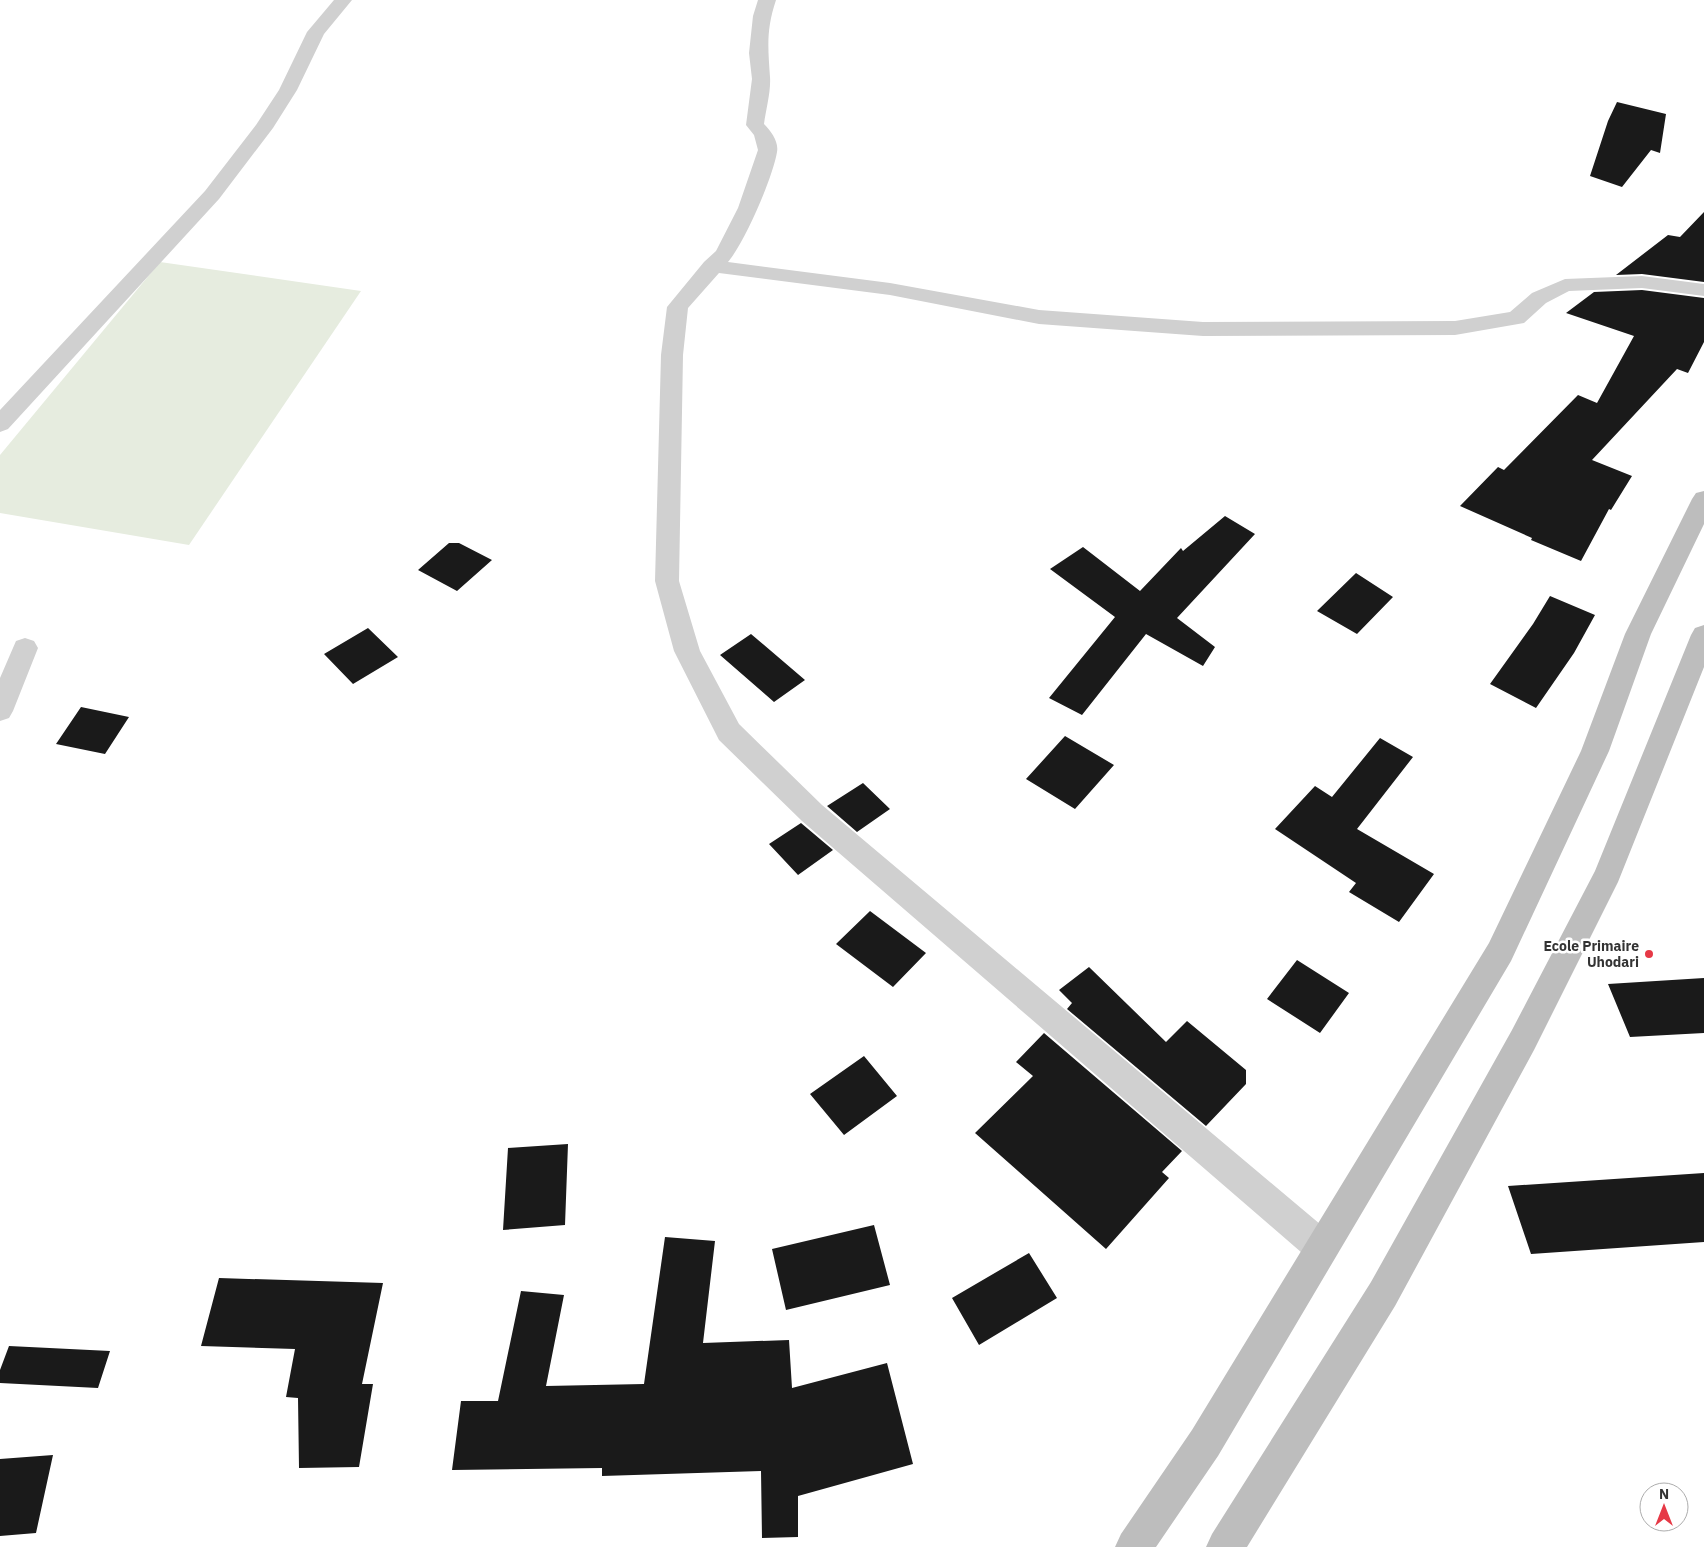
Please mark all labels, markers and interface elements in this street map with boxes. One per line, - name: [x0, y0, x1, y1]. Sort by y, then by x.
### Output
- place label: Ecole Primaire Uhodari: [1544, 937, 1639, 971]
- marker: Ecole Primaire Uhodari: [1643, 948, 1655, 960]
- north arrow: [1639, 1482, 1689, 1532]
- text: N: [1659, 1485, 1669, 1503]

